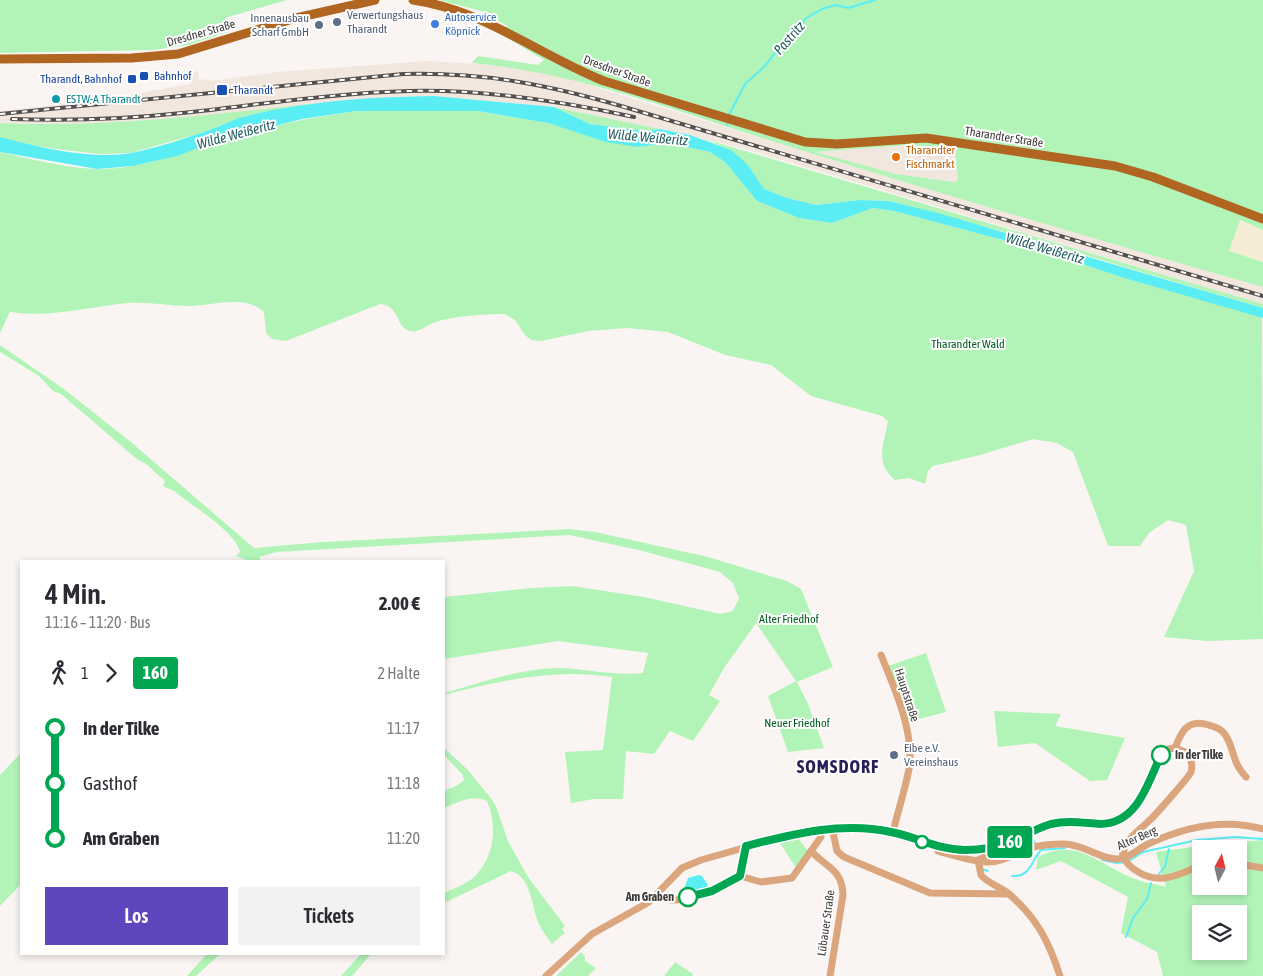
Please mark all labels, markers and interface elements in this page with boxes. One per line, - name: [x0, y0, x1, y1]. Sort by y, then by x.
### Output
- place label: Verwertungshaus Tharandt: [347, 8, 423, 36]
- place label: Autoservice Köpnick: [445, 10, 496, 38]
- place label: Innenausbau Scharf GmbH: [250, 11, 309, 39]
- marker: Verwertungshaus Tharandt: [331, 16, 343, 28]
- street label: Dresdner Straße: [165, 17, 237, 49]
- water label: Pastritz: [770, 17, 808, 58]
- marker: Autoservice Köpnick: [429, 18, 441, 30]
- marker: Innenausbau Scharf GmbH: [313, 19, 325, 31]
- street label: Dresdner Straße: [581, 52, 653, 90]
- place label: Bahnhof: [154, 69, 192, 83]
- marker: Bahnhof: [138, 70, 150, 82]
- place label: Tharandt, Bahnhof: [40, 72, 123, 86]
- marker: Tharandt, Bahnhof: [126, 73, 138, 85]
- marker: Tharandt: [215, 83, 229, 97]
- place label: Tharandt: [233, 83, 274, 97]
- place label: ESTW-A Tharandt: [66, 92, 141, 106]
- marker: ESTW-A Tharandt: [50, 93, 62, 105]
- water label: Wilde Weißeritz: [195, 116, 278, 152]
- street label: Tharandter Straße: [964, 124, 1044, 150]
- water label: Wilde Weißeritz: [607, 126, 690, 149]
- place label: Tharandter Fischmarkt: [906, 143, 956, 171]
- marker: Tharandter Fischmarkt: [890, 151, 902, 163]
- water label: Wilde Weißeritz: [1004, 229, 1087, 267]
- park label: Tharandter Wald: [931, 337, 1005, 351]
- text: 4 Min.: [45, 578, 106, 610]
- text: 2.00 €: [379, 592, 420, 614]
- park label: Alter Friedhof: [759, 612, 820, 626]
- text: 11:16 – 11:20 · Bus: [45, 613, 150, 631]
- icon: walk: [45, 659, 73, 687]
- icon: forward: [97, 659, 125, 687]
- text: 160: [143, 662, 168, 683]
- text: 1: [81, 664, 89, 682]
- text: 2 Halte: [378, 664, 420, 682]
- street label: Hauptstraße: [892, 667, 922, 723]
- park label: Neuer Friedhof: [764, 716, 831, 730]
- text: In der Tilke: [83, 717, 159, 739]
- text: 11:17: [387, 719, 420, 737]
- place label: Eibe e.V. Vereinshaus: [904, 741, 958, 769]
- marker: In der Tilke: [1151, 745, 1171, 765]
- place label: In der Tilke: [1175, 748, 1224, 762]
- marker: Eibe e.V. Vereinshaus: [888, 749, 900, 761]
- district label: SOMSDORF: [797, 756, 879, 777]
- text: Gasthof: [83, 772, 137, 794]
- text: 11:18: [387, 774, 420, 792]
- street label: Alter Berg: [1115, 823, 1160, 853]
- line badge: 160: [981, 826, 1039, 858]
- text: Am Graben: [83, 827, 160, 849]
- text: 11:20: [387, 829, 420, 847]
- text: 160: [997, 831, 1023, 852]
- unlabelled marker: [915, 835, 929, 849]
- north arrow: [1192, 840, 1248, 895]
- map controls: [1192, 840, 1247, 960]
- button: Los: [45, 887, 228, 945]
- button: Tickets: [238, 887, 420, 945]
- marker: Am Graben: [678, 887, 698, 907]
- street label: Lübauer Straße: [814, 889, 838, 957]
- place label: Am Graben: [625, 890, 674, 904]
- button: layers: [1192, 905, 1247, 960]

